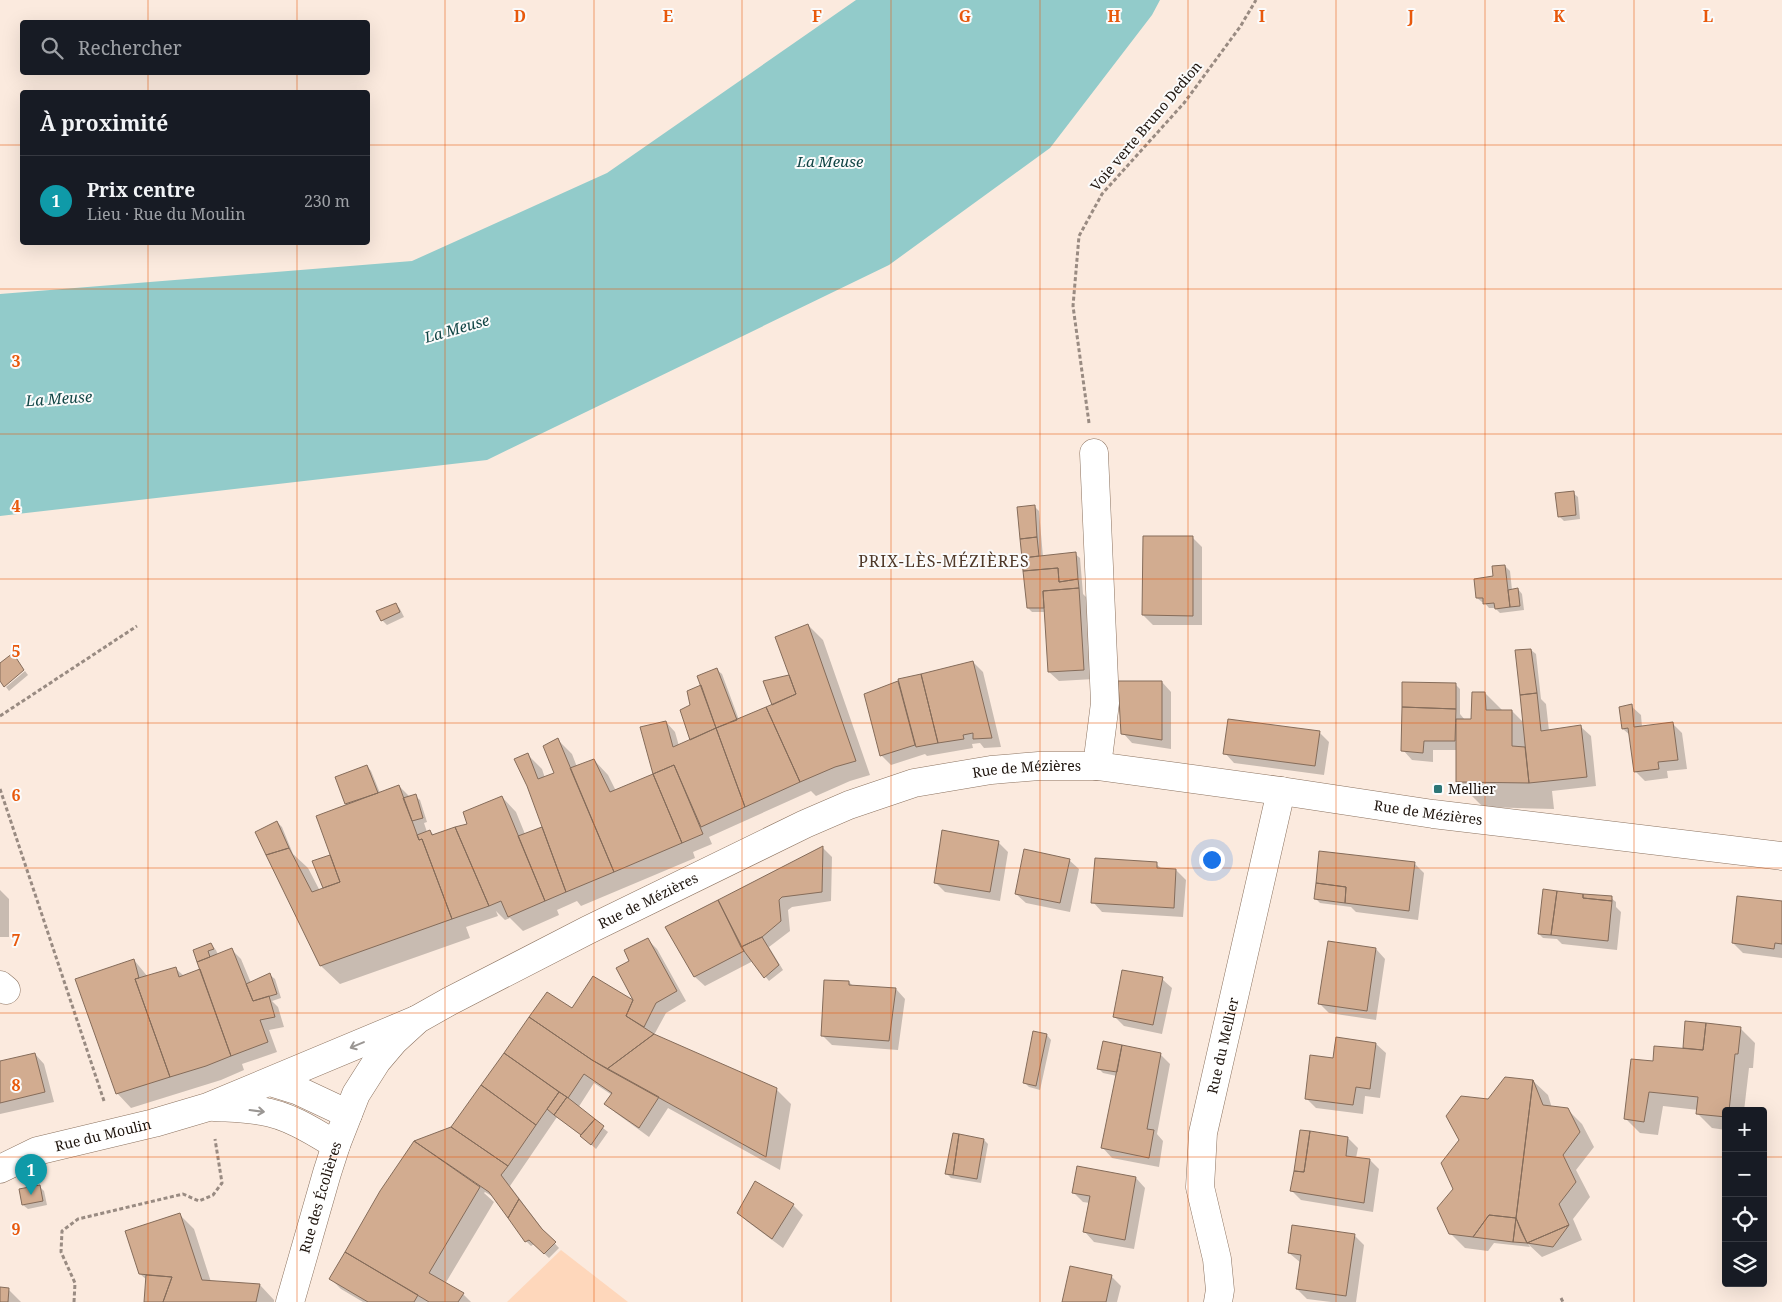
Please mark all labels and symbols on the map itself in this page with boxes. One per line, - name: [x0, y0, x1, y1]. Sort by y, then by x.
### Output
- text: D: [514, 5, 526, 27]
- text: E: [663, 5, 673, 27]
- text: F: [812, 5, 822, 27]
- text: G: [959, 5, 971, 27]
- text: H: [1107, 5, 1121, 27]
- text: I: [1259, 5, 1265, 27]
- text: J: [1407, 5, 1415, 27]
- text: K: [1553, 5, 1565, 27]
- text: L: [1703, 5, 1713, 27]
- street label: Voie verte Bruno Dedion: [1086, 57, 1206, 195]
- water label: La Meuse: [796, 151, 864, 171]
- water label: La Meuse: [421, 309, 492, 347]
- text: 3: [11, 350, 21, 372]
- water label: La Meuse: [24, 386, 94, 410]
- text: 4: [11, 495, 21, 517]
- district label: PRIX-LÈS-MÉZIÈRES: [858, 550, 1030, 572]
- text: 5: [11, 640, 21, 662]
- street label: Rue de Mézières: [971, 756, 1081, 782]
- place label: Mellier: [1448, 779, 1496, 798]
- marker: Mellier: [1432, 783, 1444, 795]
- text: 6: [11, 784, 21, 806]
- street label: Rue de Mézières: [1373, 795, 1483, 829]
- your location: [1199, 847, 1225, 873]
- street label: Rue de Mézières: [595, 868, 701, 933]
- text: 7: [11, 929, 21, 951]
- street label: Rue du Mellier: [1202, 995, 1243, 1096]
- one-way arrow: [350, 1041, 365, 1050]
- text: 8: [11, 1074, 21, 1096]
- one-way arrow: [248, 1106, 264, 1116]
- street label: Rue du Moulin: [53, 1114, 153, 1155]
- street label: Rue des Écolières: [294, 1138, 346, 1255]
- pin: 1: [15, 1154, 47, 1195]
- text: 9: [11, 1218, 21, 1240]

